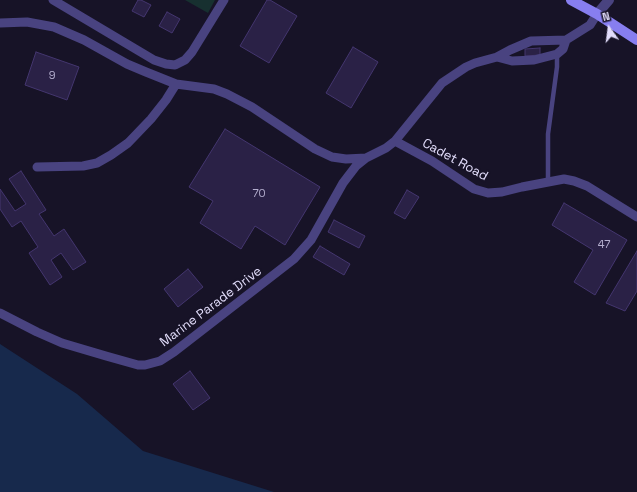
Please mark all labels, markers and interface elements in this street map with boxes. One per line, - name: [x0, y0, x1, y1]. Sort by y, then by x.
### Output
- north arrow: [589, 8, 629, 48]
- text: N: [601, 9, 611, 24]
- house number: 9: [49, 69, 55, 83]
- street label: Cadet Road: [419, 136, 491, 184]
- house number: 70: [252, 187, 266, 201]
- house number: 47: [598, 238, 610, 252]
- street label: Marine Parade Drive: [157, 264, 265, 350]

